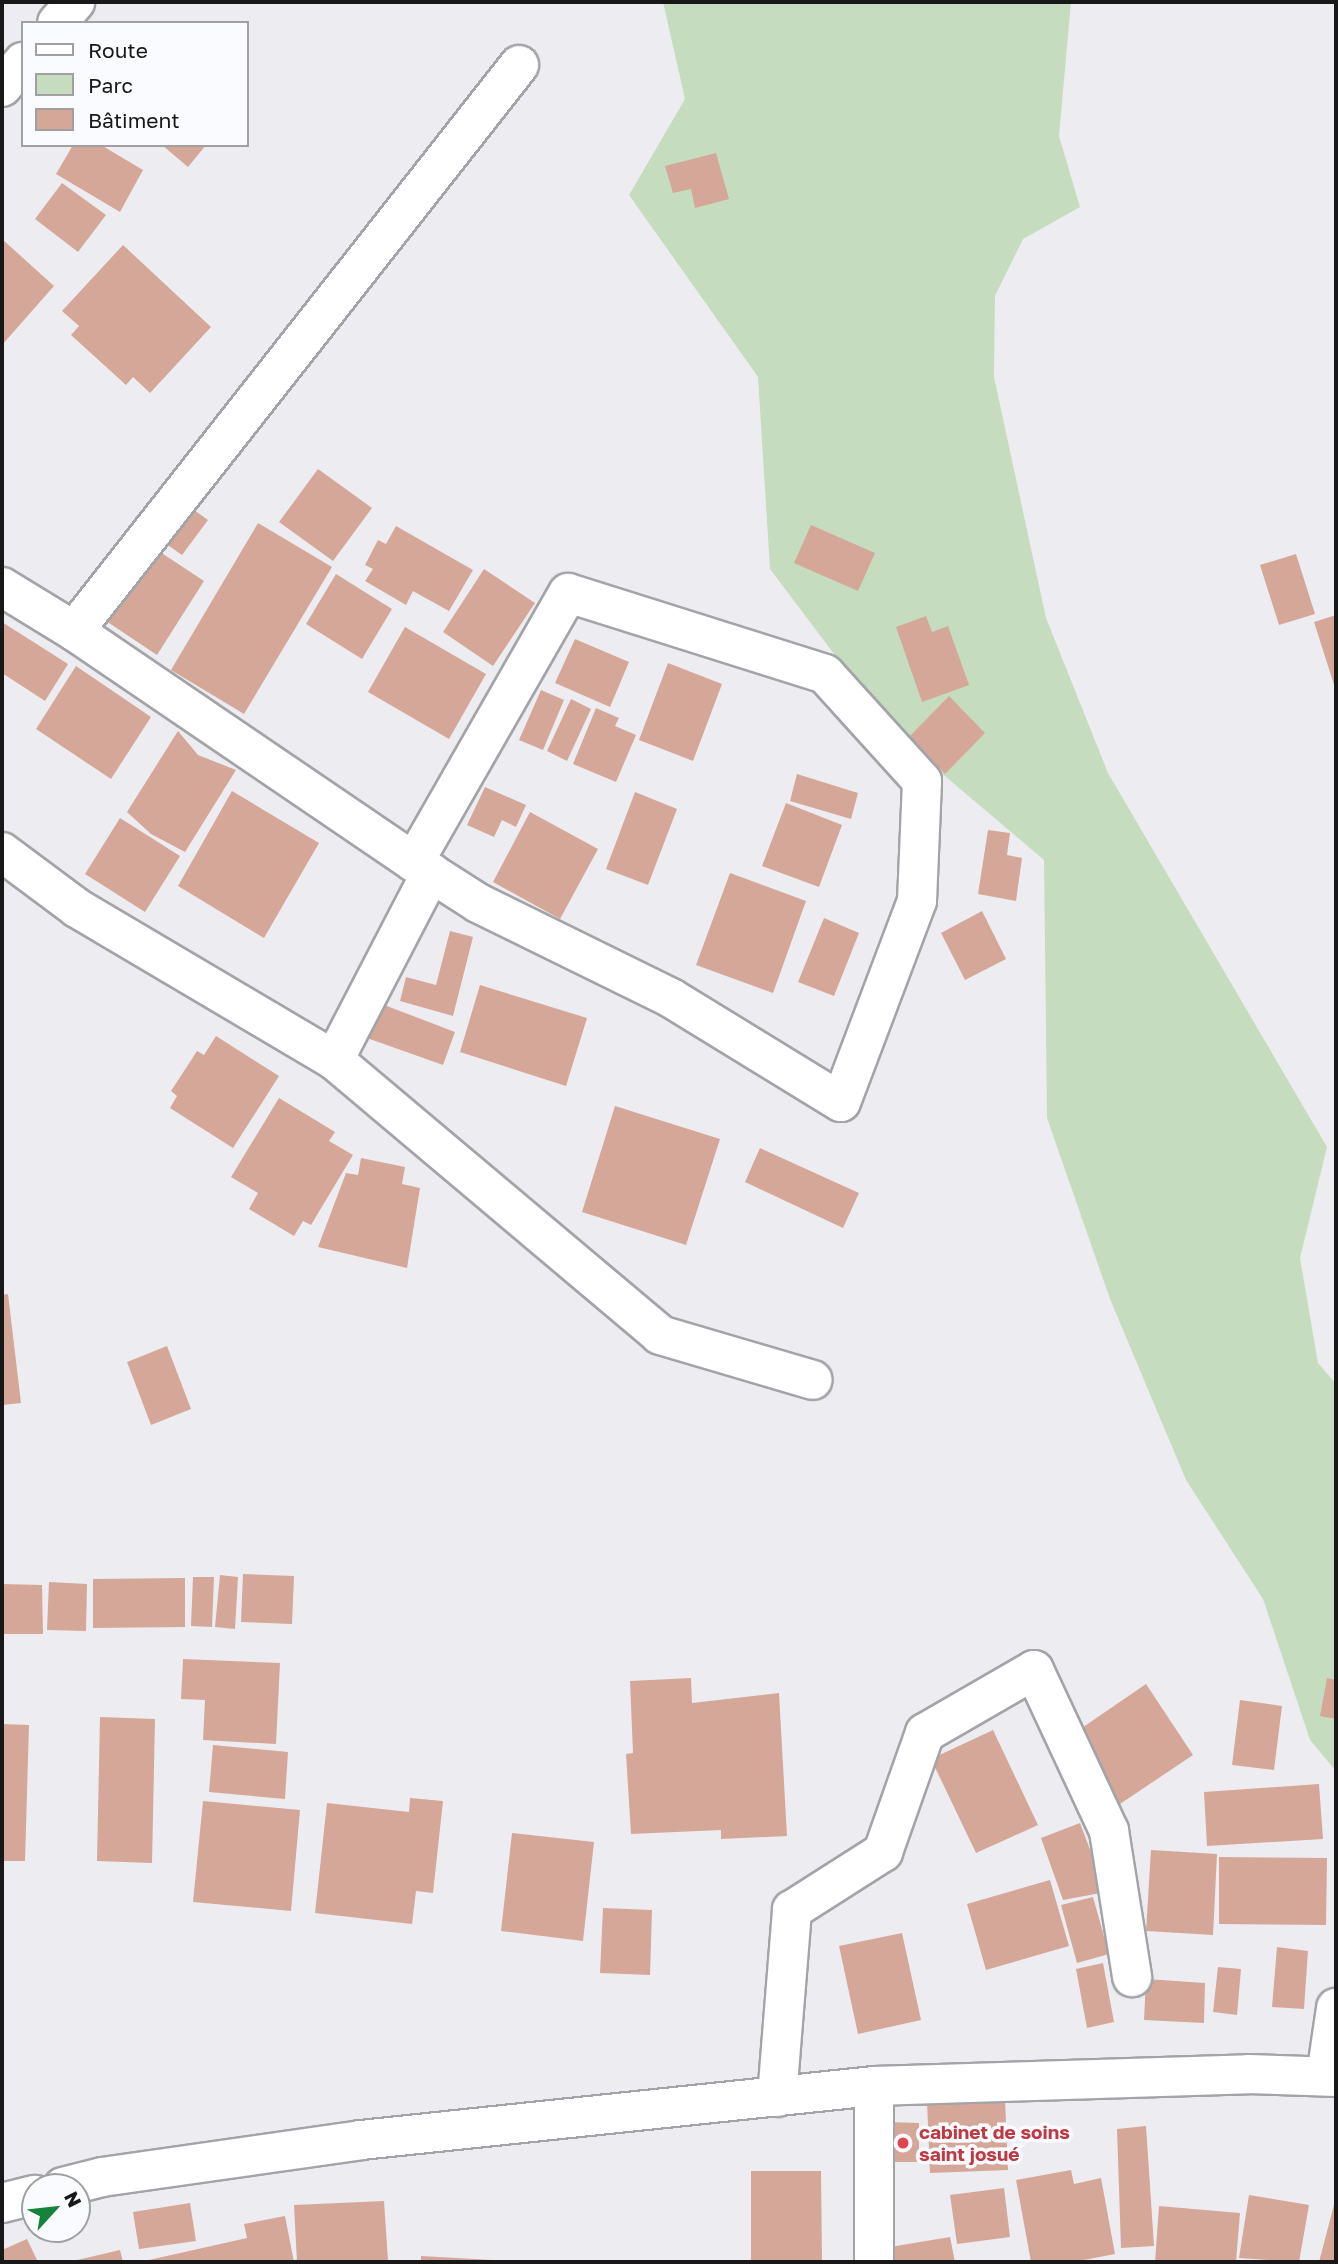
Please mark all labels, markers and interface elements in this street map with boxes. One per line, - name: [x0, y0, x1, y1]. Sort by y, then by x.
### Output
- legend: [21, 21, 248, 147]
- text: Route: [88, 37, 148, 63]
- text: Parc: [88, 72, 133, 98]
- text: Bâtiment: [88, 107, 180, 133]
- place label: cabinet de soins saint josué: [919, 2121, 1070, 2165]
- marker: cabinet de soins saint josué: [893, 2133, 913, 2153]
- north arrow: [21, 2173, 91, 2243]
- text: N: [60, 2187, 87, 2211]

